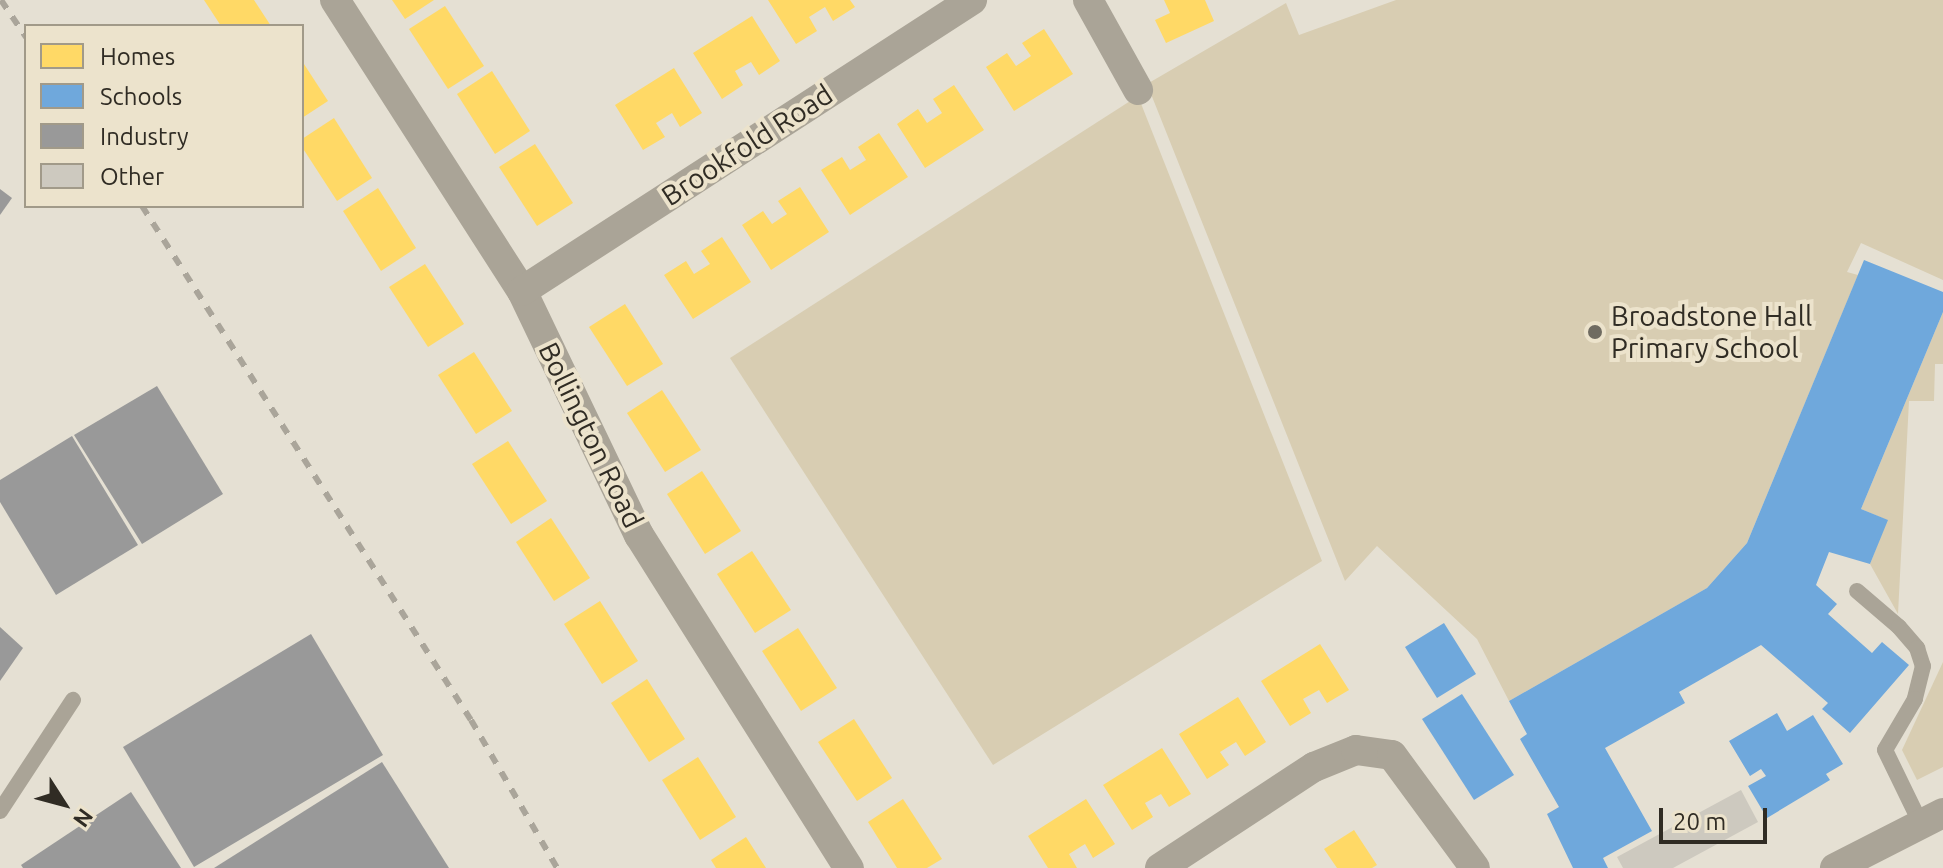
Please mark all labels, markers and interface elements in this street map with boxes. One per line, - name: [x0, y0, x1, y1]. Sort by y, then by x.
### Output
- legend: [24, 24, 304, 208]
- text: Homes: [100, 43, 175, 70]
- street label: Brookfold Road: [655, 77, 839, 213]
- text: Schools: [100, 83, 182, 110]
- text: Industry: [100, 123, 189, 150]
- text: Other: [100, 163, 164, 190]
- place label: Broadstone Hall Primary School: [1611, 299, 1812, 365]
- marker: Broadstone Hall Primary School: [1586, 323, 1604, 341]
- street label: Bollington Road: [532, 337, 650, 533]
- north arrow: [24, 764, 104, 844]
- scale bar: [1663, 792, 1771, 842]
- text: N: [69, 804, 99, 832]
- text: 20 m: [1673, 808, 1726, 835]

